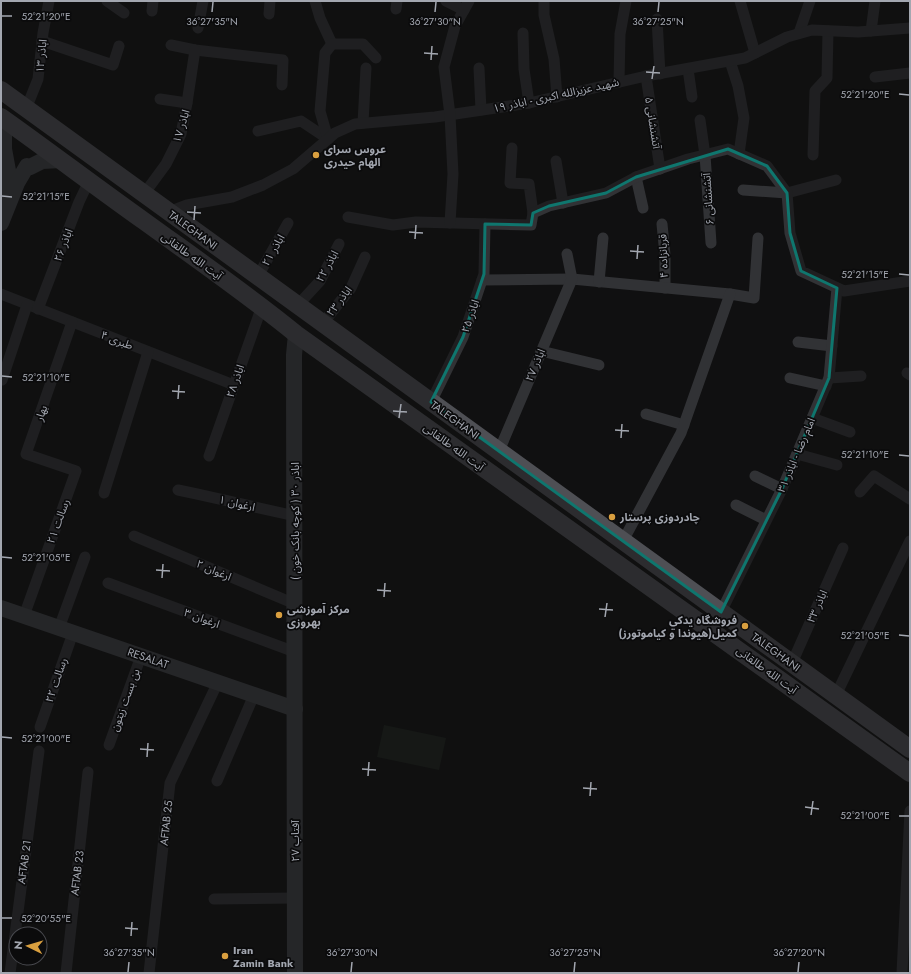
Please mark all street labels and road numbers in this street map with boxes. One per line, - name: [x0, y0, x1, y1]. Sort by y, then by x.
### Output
- street label: اباذر ۱۳: [31, 38, 51, 74]
- street label: شهید عزیزالله اکبری - اباذر ۱۹: [492, 74, 621, 116]
- street label: آتشنشانی ۵: [641, 96, 665, 151]
- street label: اباذر ۱۷: [168, 107, 194, 145]
- street label: آتشنشانی ۶: [698, 172, 718, 226]
- street label: TALEGHANI: [165, 207, 221, 253]
- street label: اباذر ۲۶: [49, 226, 77, 264]
- street label: آیت الله طالقانی: [158, 228, 226, 284]
- street label: اباذر ۲۱: [258, 231, 288, 269]
- street label: قربانزاده ۴: [654, 234, 672, 278]
- street label: اباذر ۲۲: [312, 247, 342, 285]
- street label: اباذر ۲۳: [322, 283, 356, 319]
- street label: اباذر ۲۵: [457, 297, 483, 335]
- street label: طبری ۴: [98, 327, 136, 353]
- street label: اباذر ۲۷: [521, 346, 549, 384]
- street label: اباذر ۲۸: [222, 362, 248, 400]
- street label: TALEGHANI: [427, 397, 483, 443]
- street label: بهار: [31, 403, 51, 424]
- street label: امام رضا - اباذر ۳۱: [773, 415, 819, 495]
- street label: آیت الله طالقانی: [420, 419, 488, 475]
- street label: اباذر ۳۰ ( کوچه بانک خون ): [287, 462, 303, 580]
- street label: ارغوان ۱: [217, 491, 257, 515]
- street label: رسالت ۲۱: [43, 497, 73, 545]
- street label: ارغوان ۲: [194, 555, 234, 585]
- street label: اباذر ۳۳: [803, 587, 831, 625]
- street label: ارغوان ۳: [182, 604, 222, 632]
- street label: TALEGHANI: [748, 629, 804, 675]
- street label: آیت الله طالقانی: [733, 642, 801, 698]
- street label: RESALAT: [125, 644, 171, 672]
- street label: رسالت ۲۲: [41, 656, 71, 704]
- street label: بن بست زیتون: [106, 666, 144, 734]
- street label: AFTAB 25: [156, 799, 176, 847]
- street label: آفتاب ۲۷: [287, 819, 303, 862]
- street label: AFTAB 21: [13, 839, 35, 885]
- street label: AFTAB 23: [66, 849, 88, 897]

